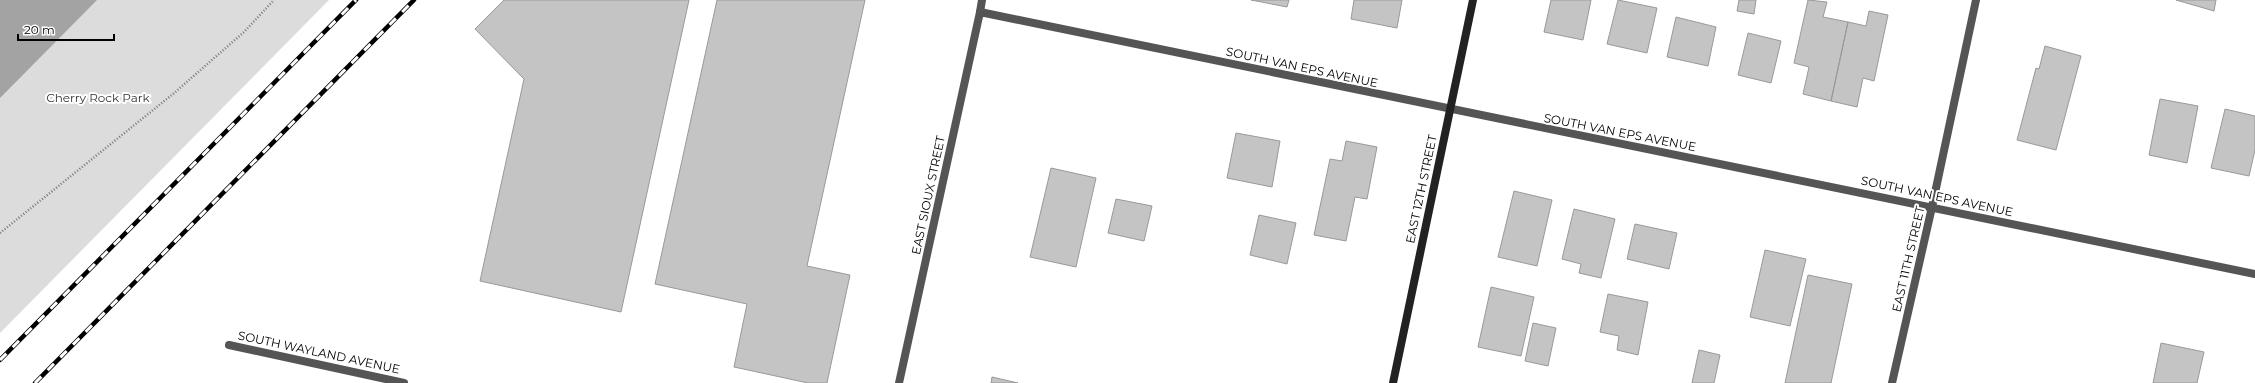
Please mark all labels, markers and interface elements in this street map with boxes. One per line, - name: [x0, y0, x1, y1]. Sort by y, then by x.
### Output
- scale bar: [18, 16, 114, 42]
- text: 20 m: [24, 22, 55, 37]
- street label: SOUTH VAN EPS AVENUE: [1225, 44, 1379, 90]
- park label: Cherry Rock Park: [46, 90, 151, 105]
- street label: SOUTH VAN EPS AVENUE: [1543, 110, 1697, 154]
- street label: EAST 12TH STREET: [1402, 133, 1440, 245]
- street label: EAST SIOUX STREET: [908, 134, 948, 256]
- street label: SOUTH VAN EPS AVENUE: [1860, 173, 2014, 219]
- street label: EAST 11TH STREET: [1889, 205, 1927, 313]
- street label: SOUTH WAYLAND AVENUE: [237, 327, 401, 377]

